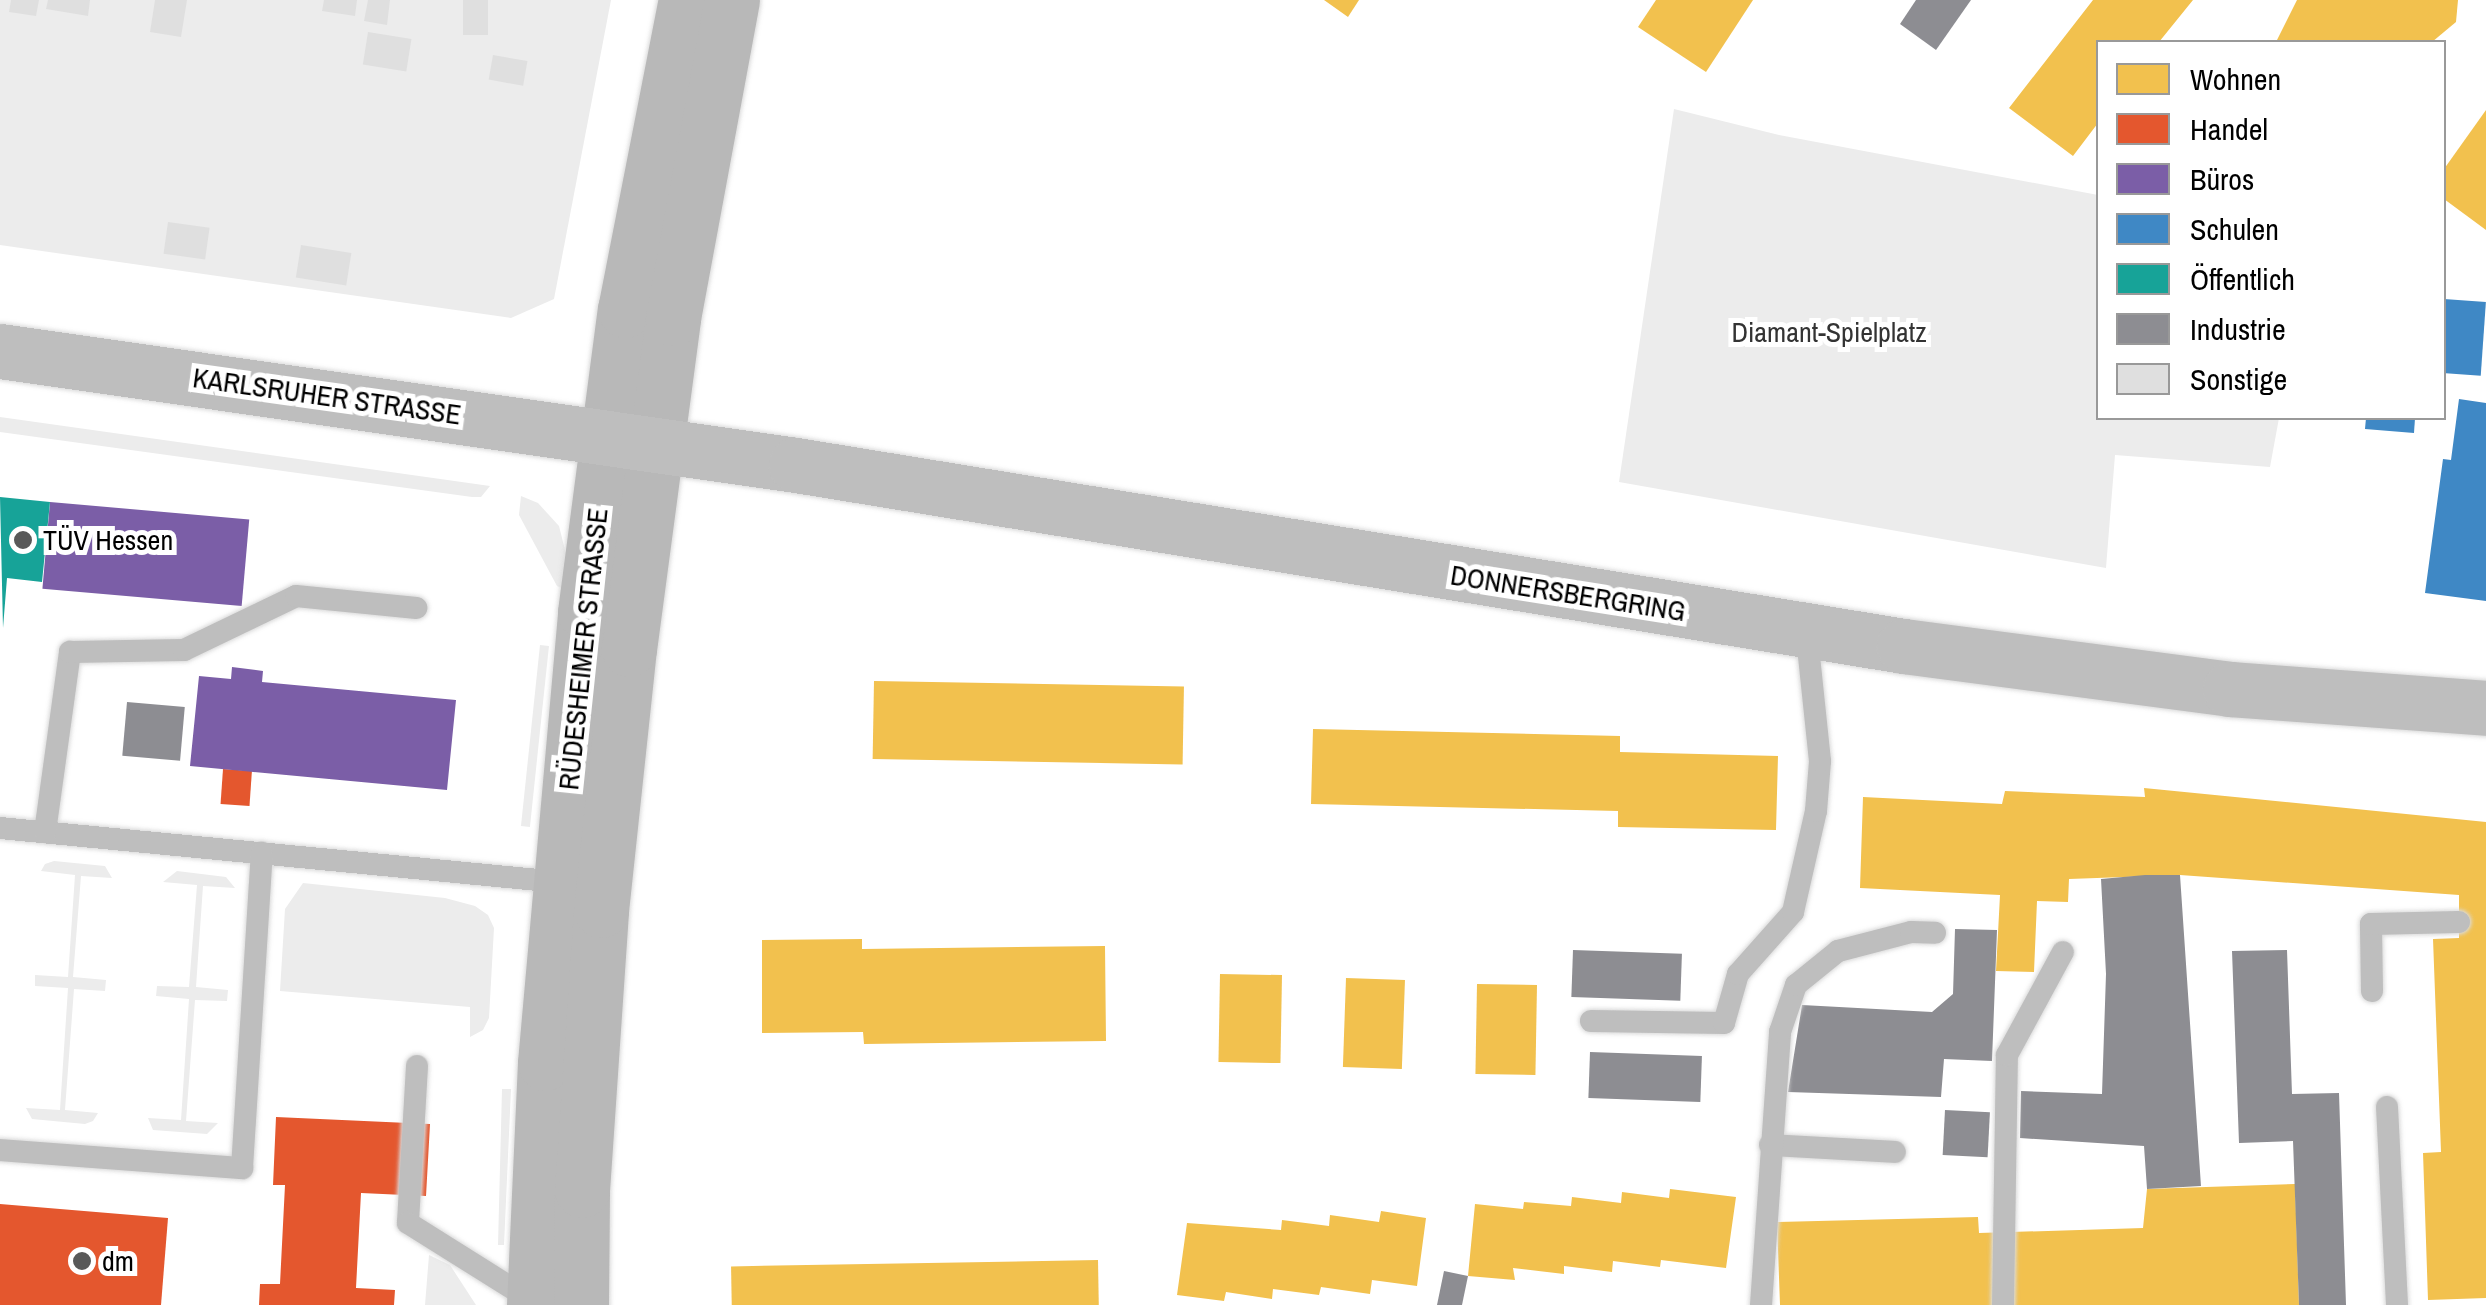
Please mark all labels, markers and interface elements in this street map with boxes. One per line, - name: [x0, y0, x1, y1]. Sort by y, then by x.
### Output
- legend: [2096, 40, 2446, 420]
- text: Wohnen: [2190, 59, 2281, 99]
- text: Handel: [2190, 109, 2268, 149]
- text: Büros: [2190, 159, 2254, 199]
- text: Schulen: [2190, 209, 2279, 249]
- text: Öffentlich: [2190, 259, 2295, 299]
- text: Industrie: [2190, 309, 2286, 349]
- park label: Diamant-Spielplatz: [1731, 315, 1927, 349]
- text: Sonstige: [2190, 359, 2287, 399]
- street label: KARLSRUHER STRASSE: [191, 361, 463, 431]
- street label: RÜDESHEIMER STRASSE: [551, 506, 615, 792]
- place label: TÜV Hessen: [43, 523, 173, 557]
- marker: TÜV Hessen: [12, 529, 34, 551]
- street label: DONNERSBERGRING: [1448, 558, 1688, 628]
- place label: dm: [102, 1244, 134, 1278]
- marker: dm: [71, 1250, 93, 1272]

